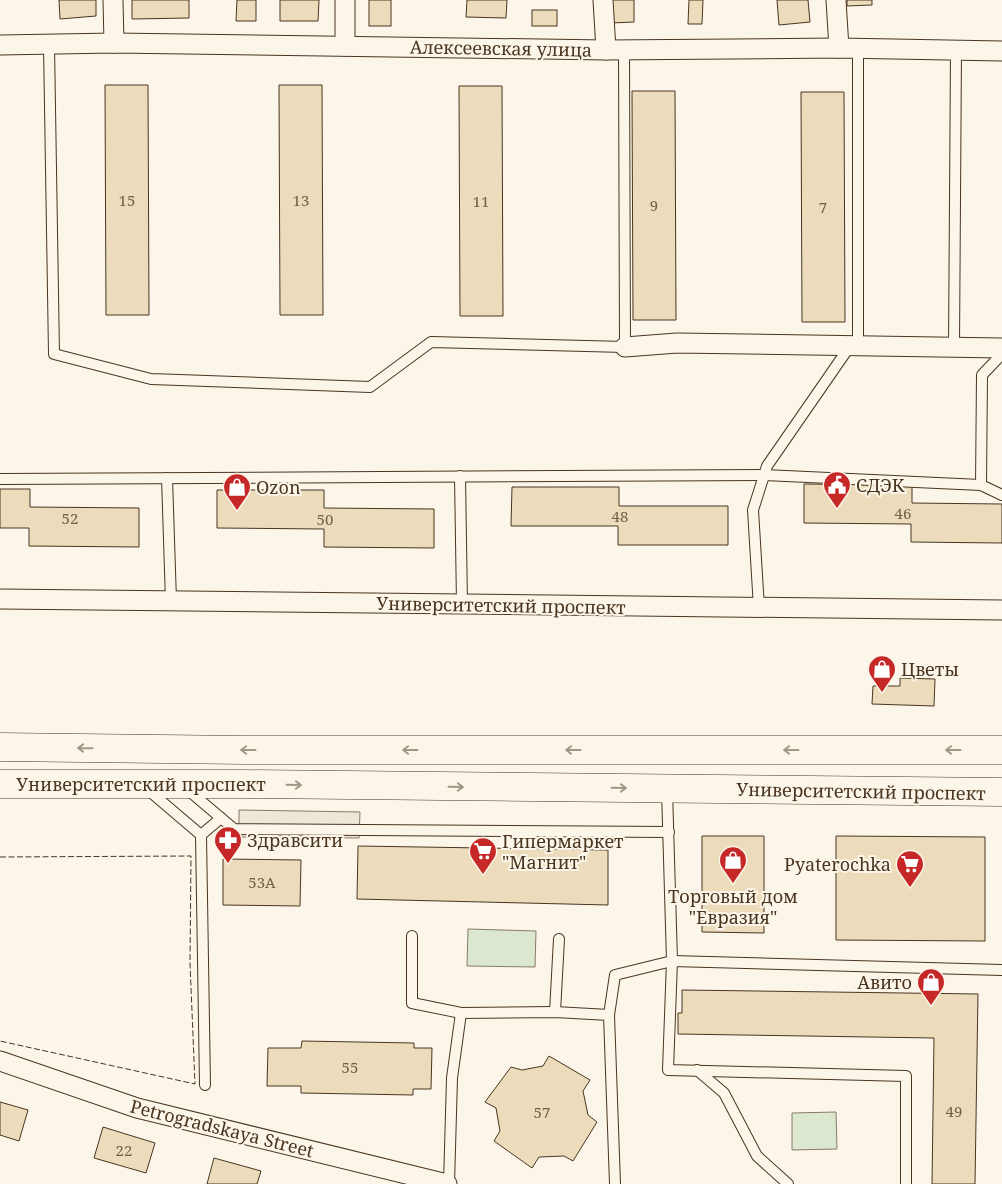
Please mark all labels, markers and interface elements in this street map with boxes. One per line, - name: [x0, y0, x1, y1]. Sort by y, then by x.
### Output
- street label: Алексеевская улица: [410, 34, 592, 62]
- house number: 15: [119, 190, 135, 210]
- house number: 13: [293, 190, 309, 210]
- house number: 11: [473, 191, 489, 211]
- house number: 9: [650, 195, 658, 215]
- house number: 7: [819, 197, 827, 217]
- public building icon: СДЭК: [822, 470, 852, 509]
- shop icon: Ozon: [222, 472, 252, 511]
- place label: СДЭК: [856, 473, 905, 497]
- place label: Ozon: [256, 475, 301, 499]
- house number: 46: [895, 503, 911, 523]
- house number: 48: [612, 506, 628, 526]
- house number: 52: [62, 508, 78, 528]
- house number: 50: [317, 509, 333, 529]
- street label: Университетский проспект: [376, 591, 626, 619]
- shop icon: Цветы: [867, 654, 897, 693]
- place label: Цветы: [901, 657, 959, 681]
- one-way arrow: [77, 743, 94, 753]
- one-way arrow: [240, 745, 256, 755]
- one-way arrow: [402, 745, 418, 755]
- one-way arrow: [565, 745, 581, 755]
- one-way arrow: [783, 745, 800, 755]
- one-way arrow: [946, 745, 962, 755]
- street label: Университетский проспект: [16, 772, 266, 796]
- street label: Университетский проспект: [736, 777, 986, 805]
- one-way arrow: [285, 780, 301, 790]
- one-way arrow: [448, 782, 464, 791]
- one-way arrow: [610, 784, 626, 793]
- pharmacy icon: Здравсити: [213, 825, 243, 864]
- place label: Здравсити: [247, 828, 343, 852]
- place label: Гипермаркет "Магнит": [502, 829, 624, 874]
- supermarket icon: Гипермаркет "Магнит": [468, 836, 498, 875]
- shop icon: Торговый дом "Евразия": [718, 845, 748, 884]
- supermarket icon: Pyaterochka: [895, 849, 925, 888]
- place label: Pyaterochka: [784, 852, 891, 876]
- house number: 53А: [248, 872, 276, 892]
- place label: Торговый дом "Евразия": [668, 884, 798, 929]
- shop icon: Авито: [916, 967, 946, 1006]
- place label: Авито: [857, 970, 912, 994]
- house number: 55: [342, 1057, 358, 1077]
- street label: Petrogradskaya Street: [128, 1094, 316, 1162]
- house number: 49: [946, 1101, 962, 1121]
- house number: 57: [534, 1102, 550, 1122]
- house number: 22: [116, 1140, 132, 1160]

